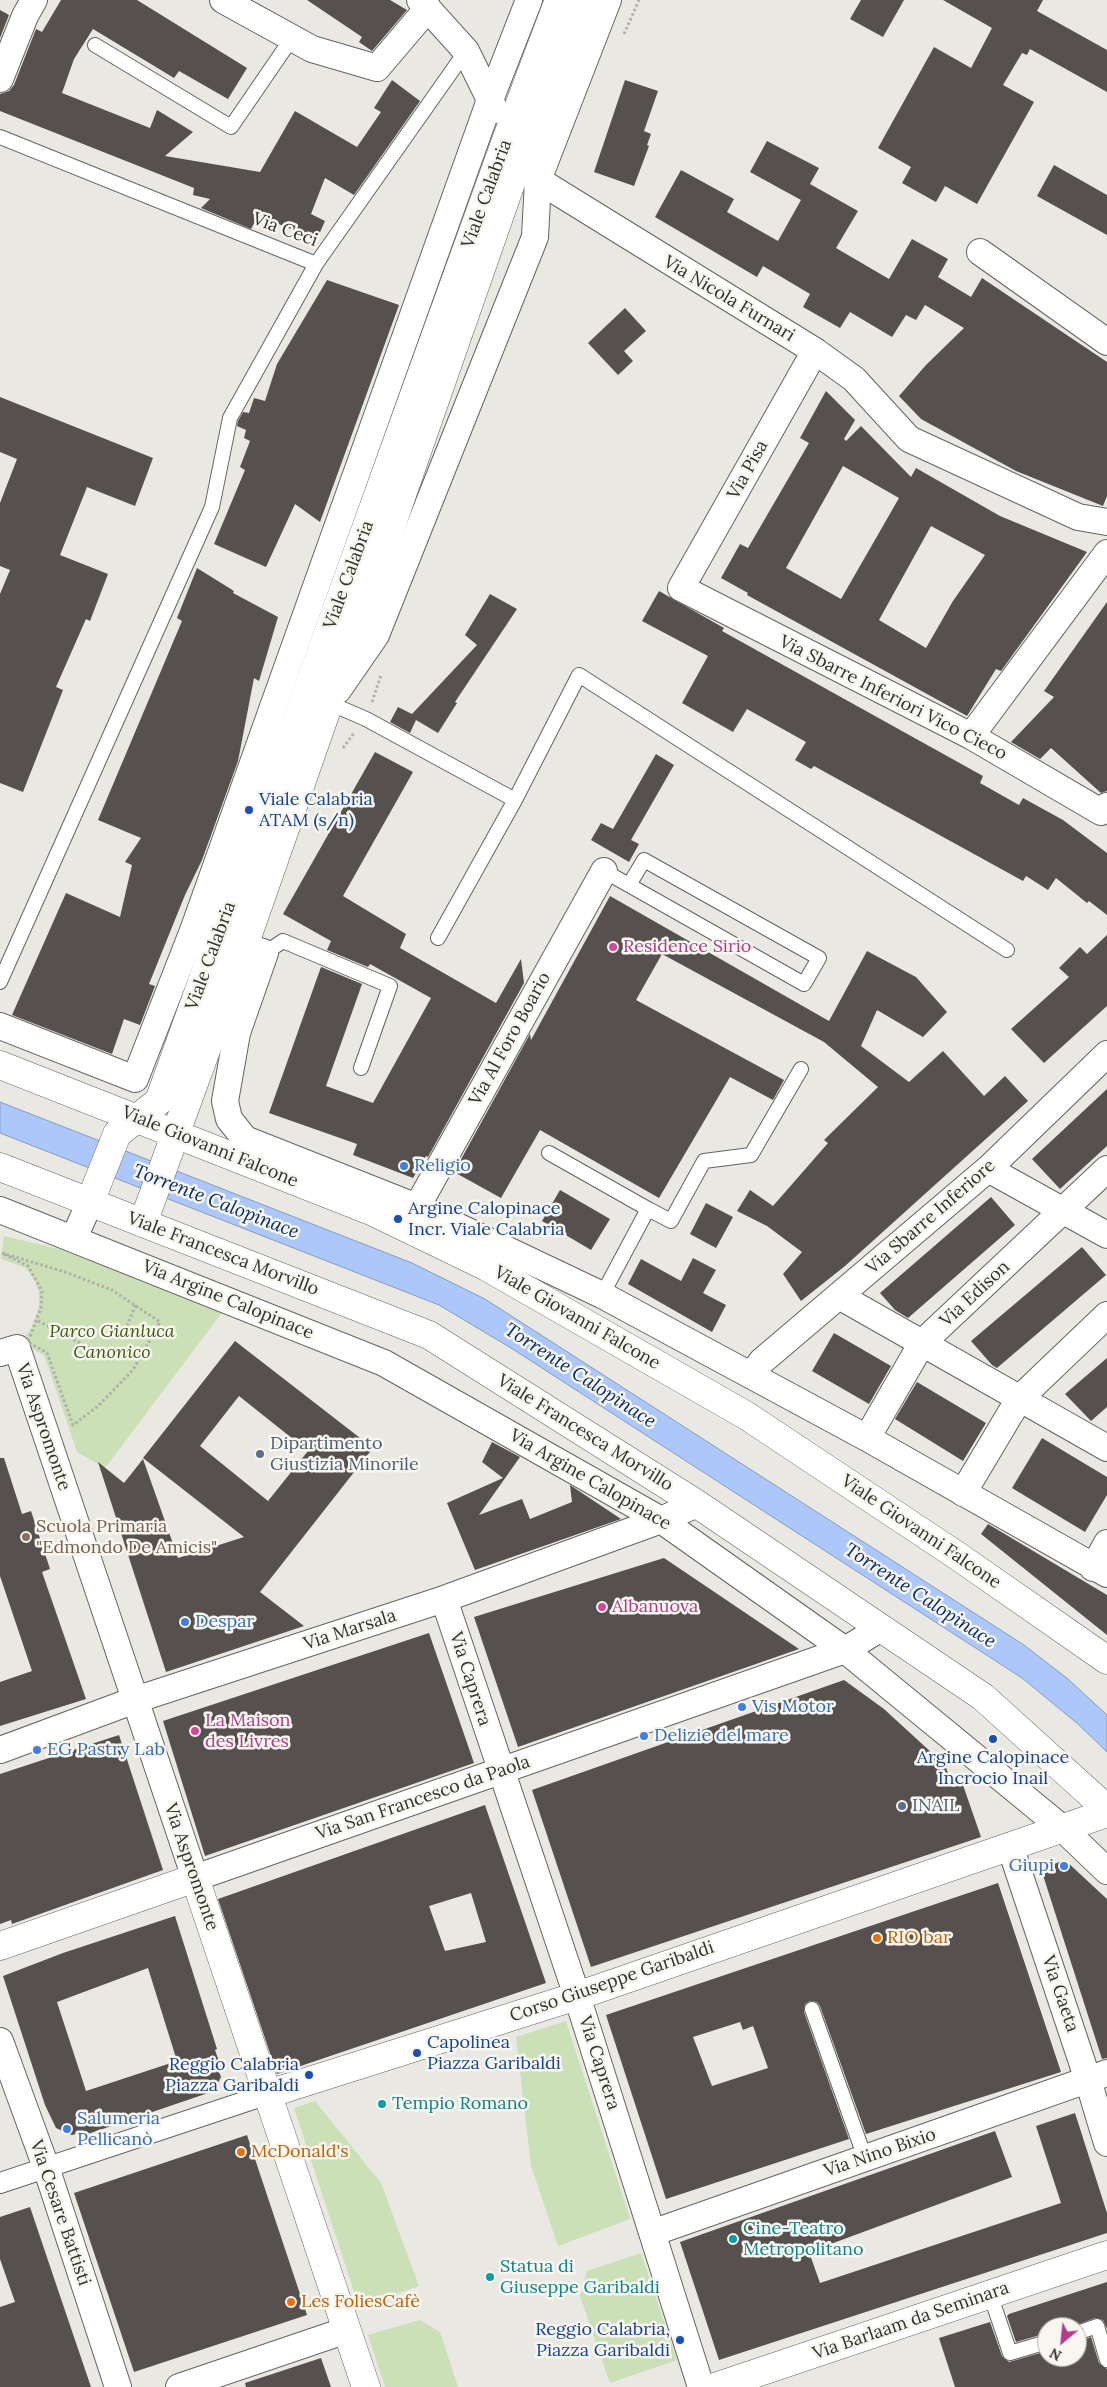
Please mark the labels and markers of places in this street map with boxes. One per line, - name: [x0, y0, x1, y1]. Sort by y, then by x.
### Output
- place label: Viale Calabria ATAM (s/n): [259, 789, 373, 832]
- marker: Viale Calabria ATAM (s/n): [243, 804, 255, 816]
- place label: Residence Sirio: [623, 936, 751, 958]
- marker: Residence Sirio: [607, 941, 619, 953]
- place label: Religio: [414, 1155, 471, 1177]
- marker: Religio: [398, 1160, 410, 1172]
- place label: Argine Calopinace Incr. Viale Calabria: [408, 1198, 564, 1240]
- marker: Argine Calopinace Incr. Viale Calabria: [392, 1213, 404, 1225]
- place label: Dipartimento Giustizia Minorile: [270, 1433, 419, 1476]
- marker: Dipartimento Giustizia Minorile: [254, 1448, 266, 1460]
- place label: Scuola Primaria "Edmondo De Amicis": [36, 1516, 217, 1558]
- marker: Scuola Primaria "Edmondo De Amicis": [20, 1531, 32, 1543]
- place label: Albanuova: [612, 1596, 698, 1618]
- marker: Albanuova: [596, 1601, 608, 1613]
- place label: Despar: [195, 1611, 254, 1633]
- marker: Despar: [179, 1616, 191, 1628]
- place label: Vis Motor: [752, 1696, 834, 1718]
- marker: Vis Motor: [736, 1701, 748, 1713]
- place label: La Maison des Livres: [205, 1710, 290, 1752]
- marker: La Maison des Livres: [189, 1725, 201, 1737]
- place label: Delizie del mare: [654, 1725, 789, 1747]
- marker: Delizie del mare: [638, 1730, 650, 1742]
- marker: Argine Calopinace Incrocio Inail: [987, 1733, 999, 1745]
- place label: EG Pastry Lab: [47, 1739, 165, 1761]
- marker: EG Pastry Lab: [31, 1744, 43, 1756]
- place label: Argine Calopinace Incrocio Inail: [917, 1747, 1069, 1790]
- place label: INAIL: [912, 1795, 959, 1817]
- marker: INAIL: [896, 1800, 908, 1812]
- place label: Giupi: [1009, 1855, 1054, 1877]
- marker: Giupi: [1058, 1860, 1070, 1872]
- place label: RIO bar: [887, 1927, 951, 1949]
- marker: RIO bar: [871, 1932, 883, 1944]
- place label: Capolinea Piazza Garibaldi: [427, 2032, 561, 2074]
- marker: Capolinea Piazza Garibaldi: [411, 2047, 423, 2059]
- place label: Reggio Calabria Piazza Garibaldi: [165, 2054, 299, 2096]
- marker: Reggio Calabria Piazza Garibaldi: [303, 2069, 315, 2081]
- place label: Tempio Romano: [392, 2093, 528, 2115]
- marker: Tempio Romano: [376, 2098, 388, 2110]
- place label: Salumeria Pellicanò: [77, 2108, 160, 2150]
- marker: Salumeria Pellicanò: [61, 2123, 73, 2135]
- place label: McDonald's: [251, 2141, 349, 2163]
- marker: McDonald's: [235, 2146, 247, 2158]
- place label: Cine-Teatro Metropolitano: [743, 2218, 863, 2260]
- marker: Cine-Teatro Metropolitano: [727, 2233, 739, 2245]
- place label: Statua di Giuseppe Garibaldi: [500, 2256, 660, 2298]
- marker: Statua di Giuseppe Garibaldi: [484, 2271, 496, 2283]
- place label: Les FoliesCafè: [301, 2291, 420, 2313]
- marker: Les FoliesCafè: [285, 2296, 297, 2308]
- place label: Reggio Calabria, Piazza Garibaldi: [535, 2319, 670, 2362]
- marker: Reggio Calabria, Piazza Garibaldi: [674, 2334, 686, 2346]

